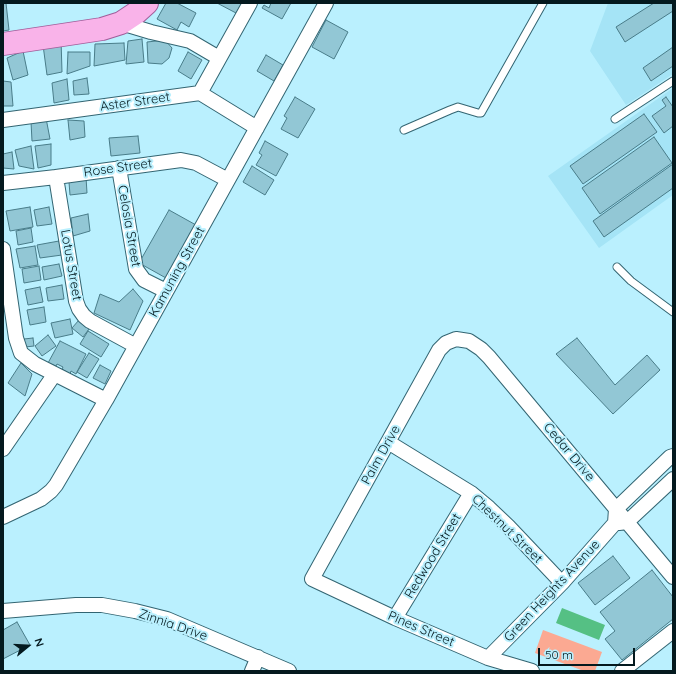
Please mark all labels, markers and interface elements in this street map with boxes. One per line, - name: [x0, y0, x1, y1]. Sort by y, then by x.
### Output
- street label: Aster Street: [99, 89, 171, 115]
- street label: Rose Street: [83, 155, 153, 181]
- street label: Celosia Street: [114, 184, 144, 268]
- street label: Kamuning Street: [146, 224, 208, 320]
- street label: Lotus Street: [57, 228, 85, 302]
- street label: Cedar Drive: [540, 420, 598, 484]
- street label: Palm Drive: [358, 423, 404, 487]
- street label: Chestnut Street: [468, 491, 546, 567]
- street label: Redwood Street: [402, 511, 464, 601]
- street label: Green Heights Avenue: [501, 537, 603, 645]
- street label: Zinnia Drive: [137, 606, 209, 644]
- street label: Pines Street: [385, 608, 457, 650]
- north arrow: [8, 626, 48, 666]
- text: N: [32, 636, 47, 648]
- scale bar: [540, 640, 637, 666]
- text: 50 m: [545, 647, 573, 662]

